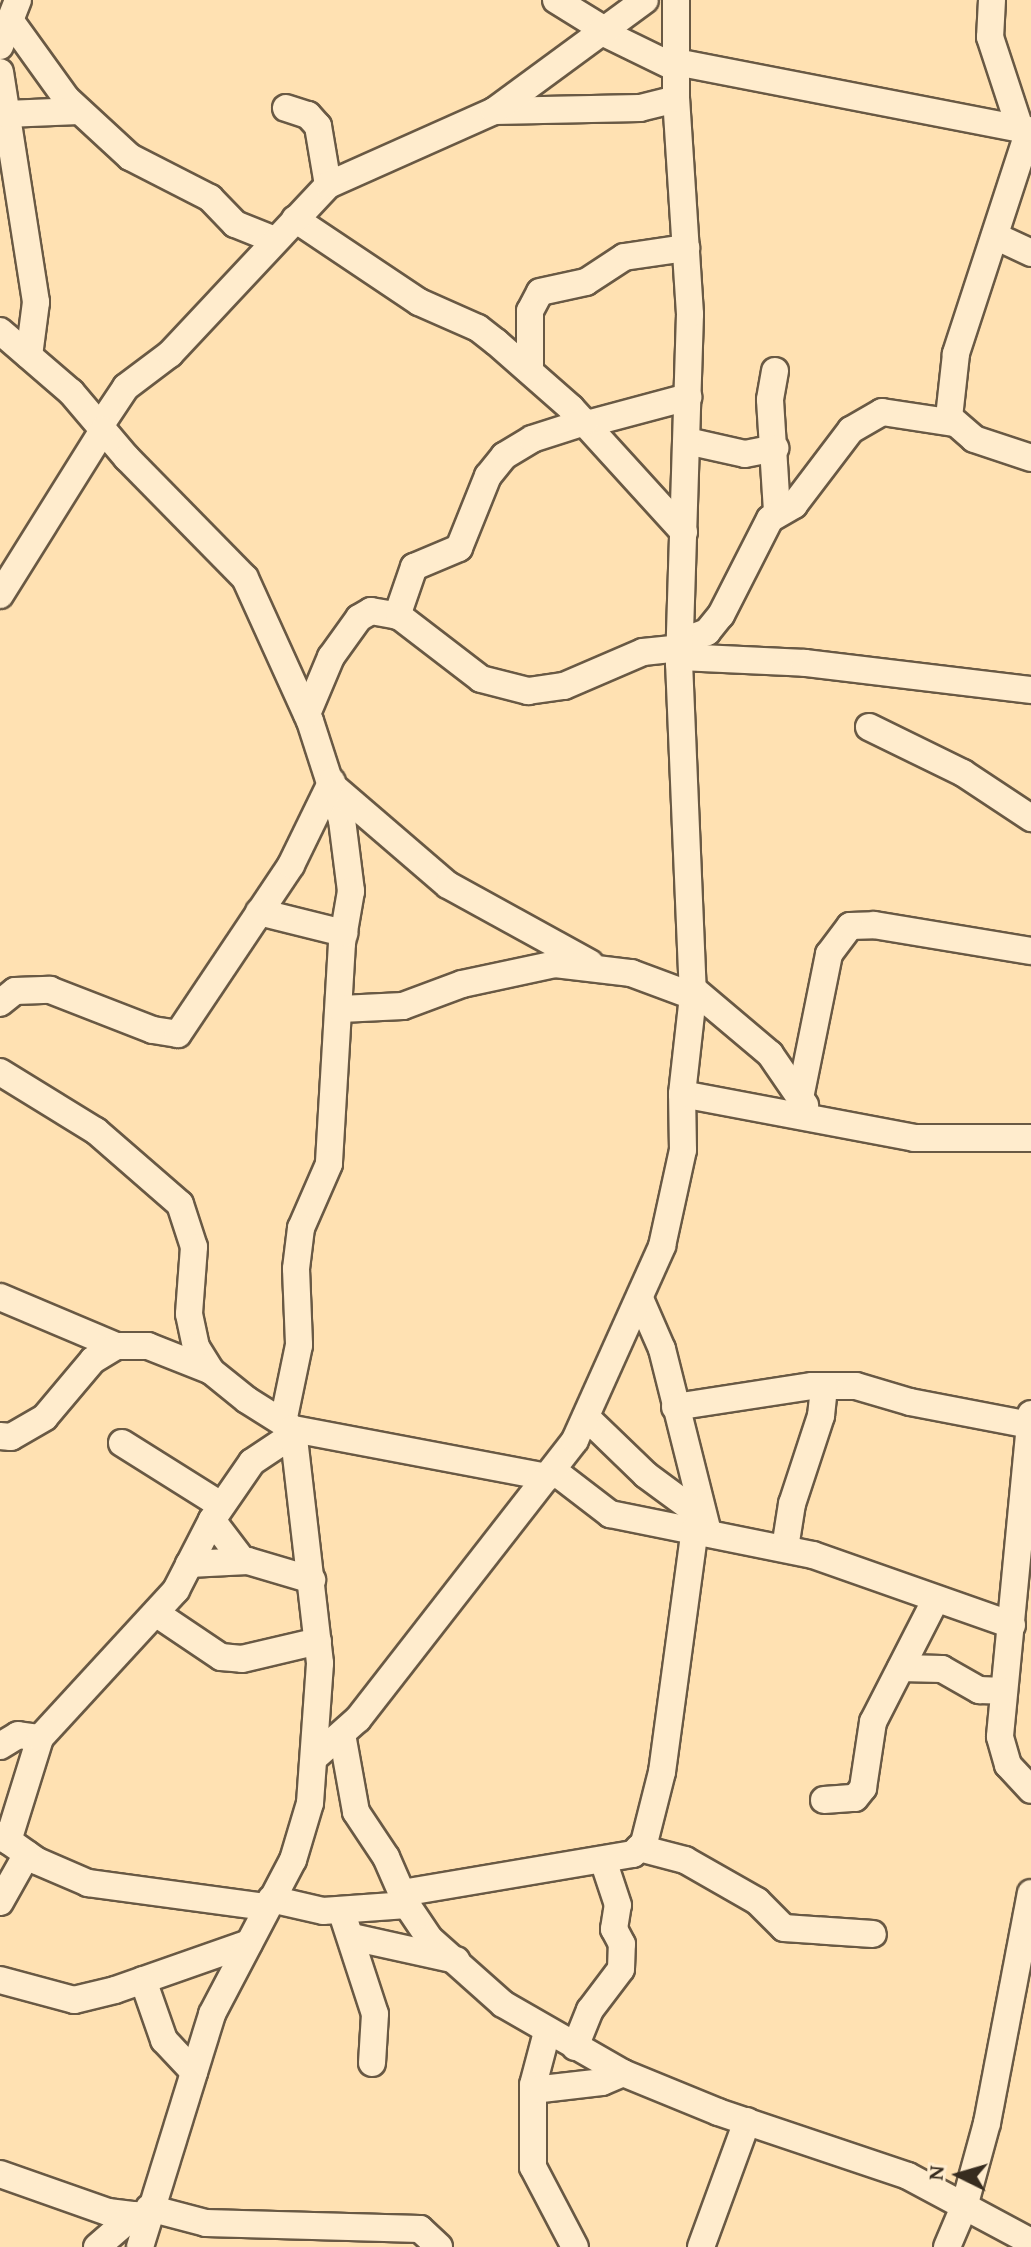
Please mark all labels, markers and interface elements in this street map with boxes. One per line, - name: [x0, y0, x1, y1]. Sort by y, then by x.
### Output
- north arrow: [919, 2135, 999, 2215]
- text: N: [919, 2164, 952, 2182]

